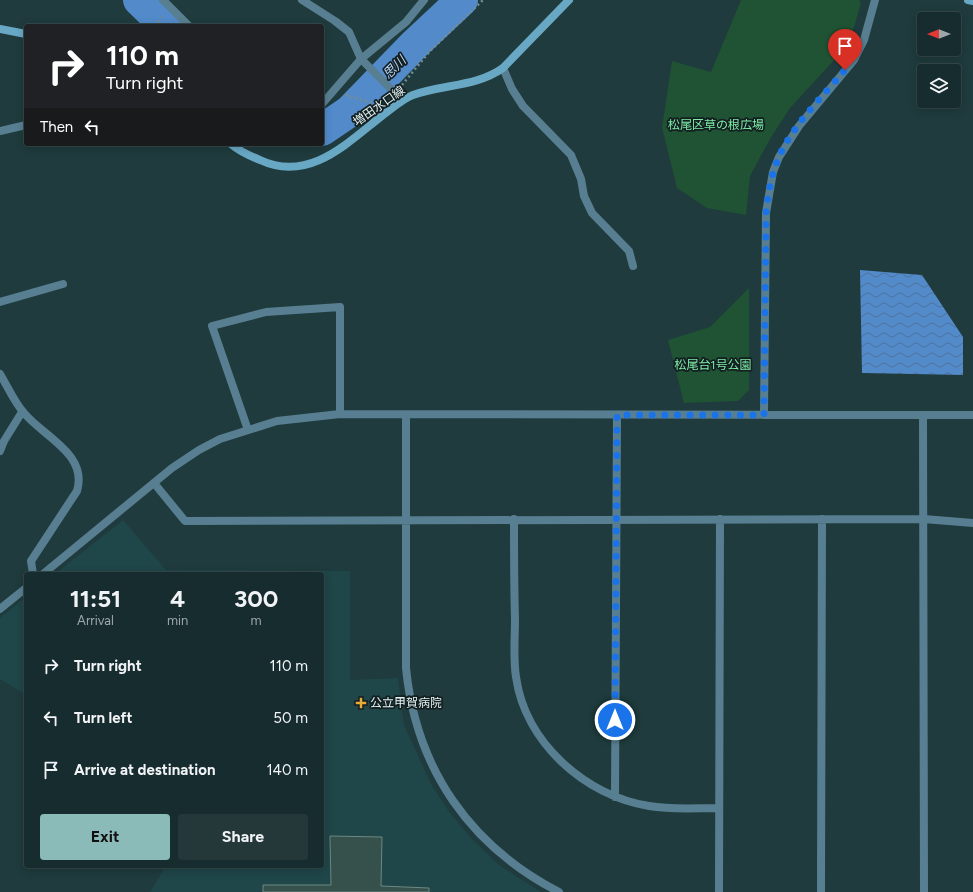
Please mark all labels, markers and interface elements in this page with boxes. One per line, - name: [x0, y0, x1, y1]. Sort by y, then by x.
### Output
- north arrow: [917, 12, 961, 56]
- map controls: [917, 12, 961, 108]
- pin: [828, 29, 862, 70]
- icon: arrive: [834, 35, 856, 57]
- text: 110 m: [106, 38, 179, 72]
- icon: right: [40, 40, 92, 92]
- water label: 思川: [380, 51, 410, 82]
- button: layers: [917, 64, 961, 108]
- text: Turn right: [106, 72, 183, 94]
- street label: 増田水口線: [350, 83, 408, 129]
- icon: left: [81, 116, 103, 138]
- text: Then: [40, 118, 73, 136]
- park label: 松尾区草の根広場: [668, 118, 764, 132]
- park label: 松尾台1号公園: [675, 358, 751, 372]
- text: 11:51: [70, 584, 121, 613]
- text: 4: [170, 584, 185, 613]
- text: 300: [234, 584, 278, 613]
- text: Arrival: [77, 613, 114, 628]
- text: min: [167, 613, 188, 628]
- text: m: [251, 613, 262, 628]
- icon: right: [40, 655, 62, 677]
- text: Turn right: [74, 657, 142, 675]
- text: 110 m: [270, 657, 308, 675]
- place label: 公立甲賀病院: [370, 696, 442, 710]
- marker: 公立甲賀病院: [355, 697, 367, 709]
- position arrow: [594, 699, 636, 741]
- icon: left: [40, 707, 62, 729]
- text: Turn left: [74, 709, 132, 727]
- text: 50 m: [273, 709, 308, 727]
- icon: arrive: [40, 759, 62, 781]
- text: Arrive at destination: [74, 761, 215, 779]
- text: 140 m: [266, 761, 308, 779]
- button: Exit: [40, 814, 170, 860]
- button: Share: [178, 814, 308, 860]

